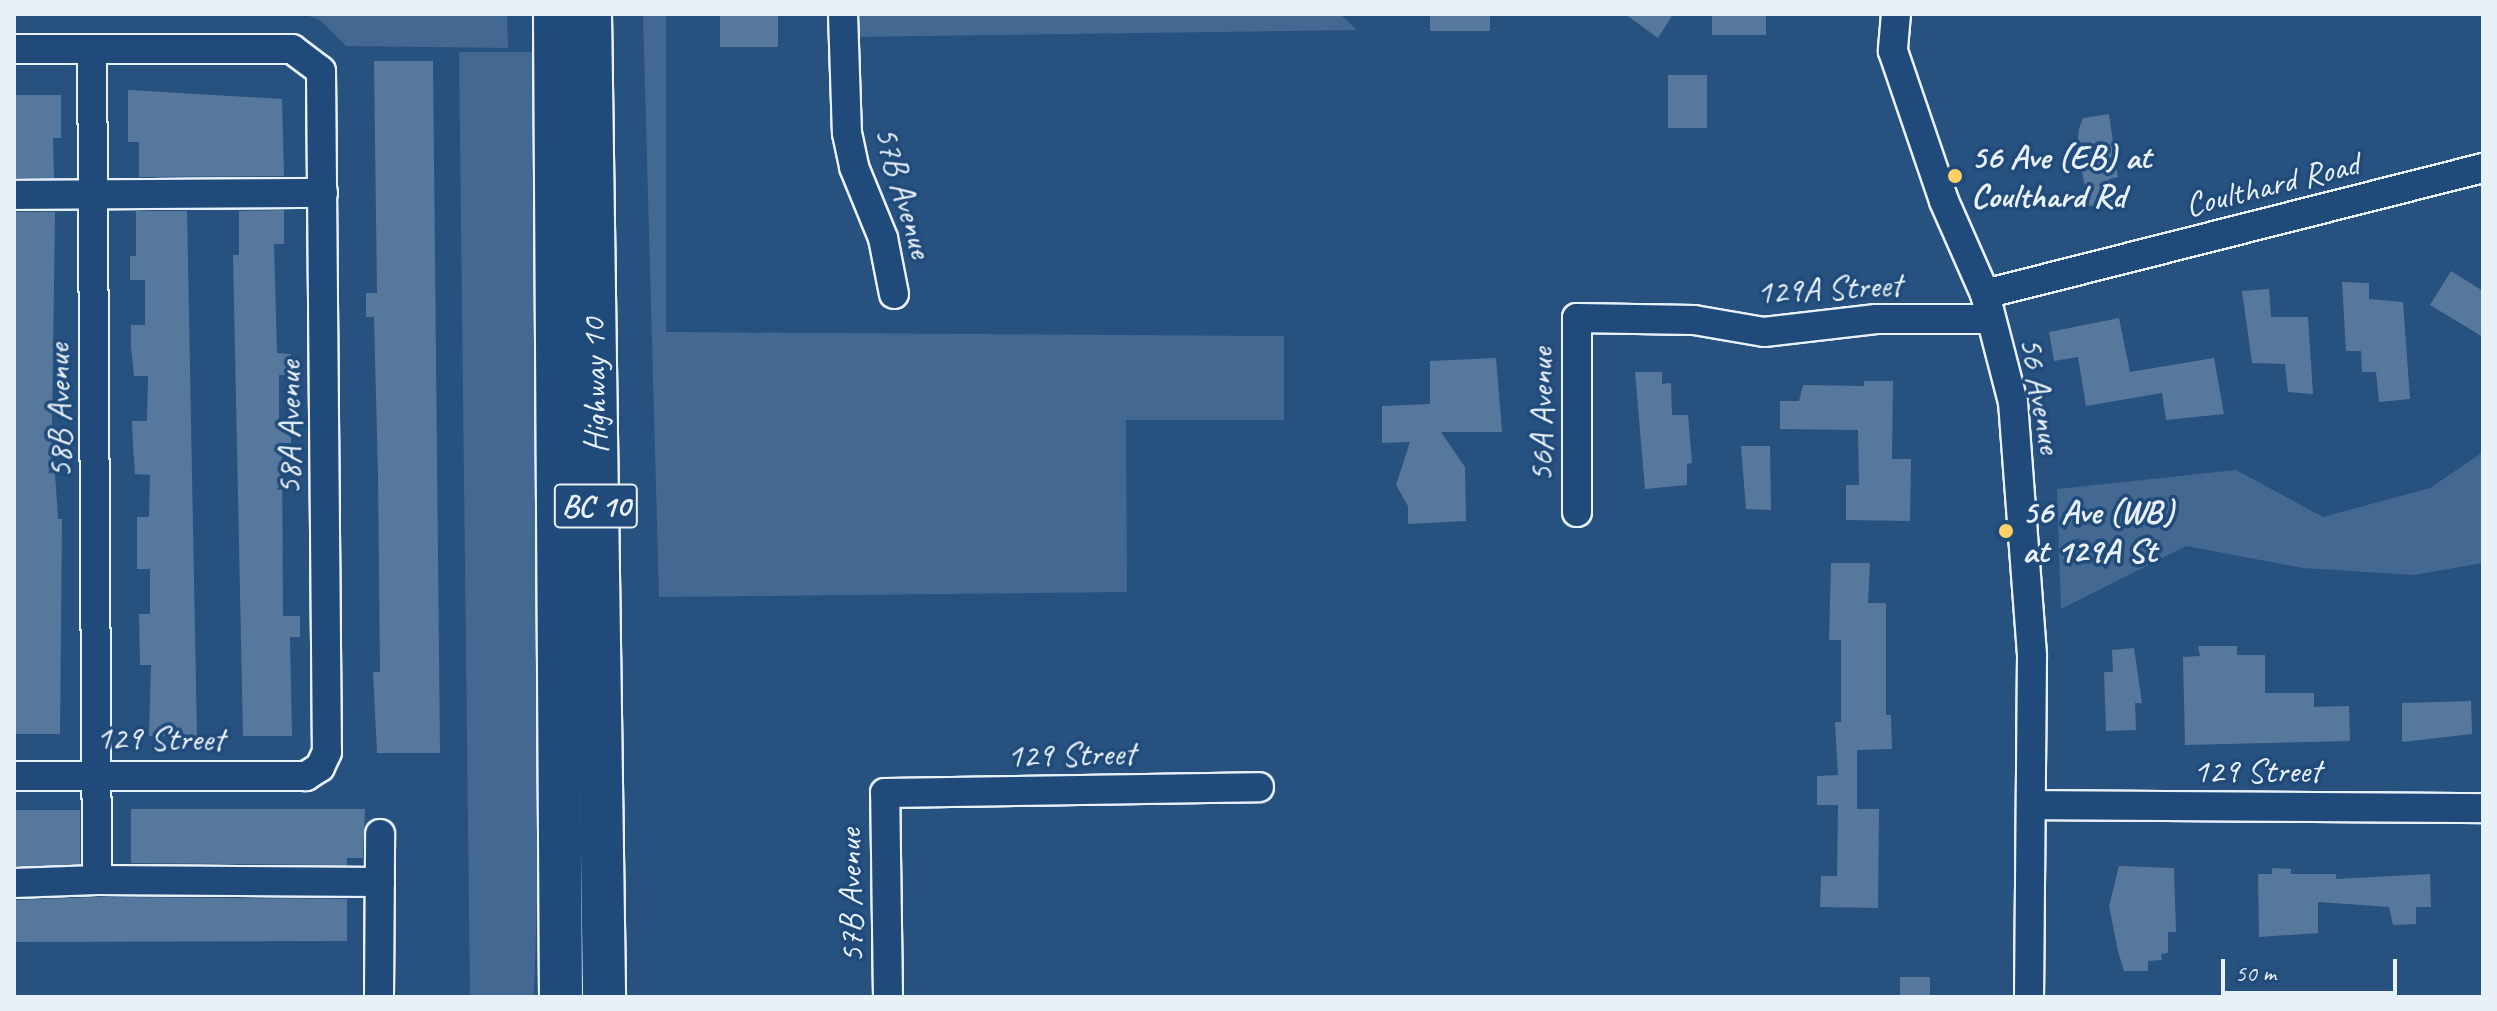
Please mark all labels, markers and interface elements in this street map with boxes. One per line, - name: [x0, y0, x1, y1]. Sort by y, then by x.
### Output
- street label: 57B Avenue: [866, 122, 942, 262]
- place label: 56 Ave (EB) at Coulthard Rd: [1971, 136, 2151, 216]
- street label: Coulthard Road: [2181, 143, 2363, 225]
- marker: 56 Ave (EB) at Coulthard Rd: [1946, 167, 1964, 185]
- street label: 129A Street: [1755, 264, 1903, 312]
- street label: Highway 10: [572, 318, 616, 454]
- street label: 56 Avenue: [2011, 334, 2071, 456]
- street label: 58B Avenue: [37, 343, 81, 479]
- street label: 56A Avenue: [1521, 348, 1561, 482]
- street label: 58A Avenue: [269, 361, 309, 495]
- road number: BC 10: [552, 478, 640, 534]
- place label: 56 Ave (WB) at 129A St: [2022, 491, 2174, 570]
- marker: 56 Ave (WB) at 129A St: [1997, 522, 2015, 540]
- street label: 129 Street: [96, 716, 224, 760]
- street label: 129 Street: [1007, 732, 1135, 776]
- street label: 129 Street: [2193, 751, 2321, 791]
- street label: 57B Avenue: [828, 828, 872, 964]
- scale bar: [2225, 943, 2401, 993]
- text: 50 m: [2235, 958, 2276, 988]

